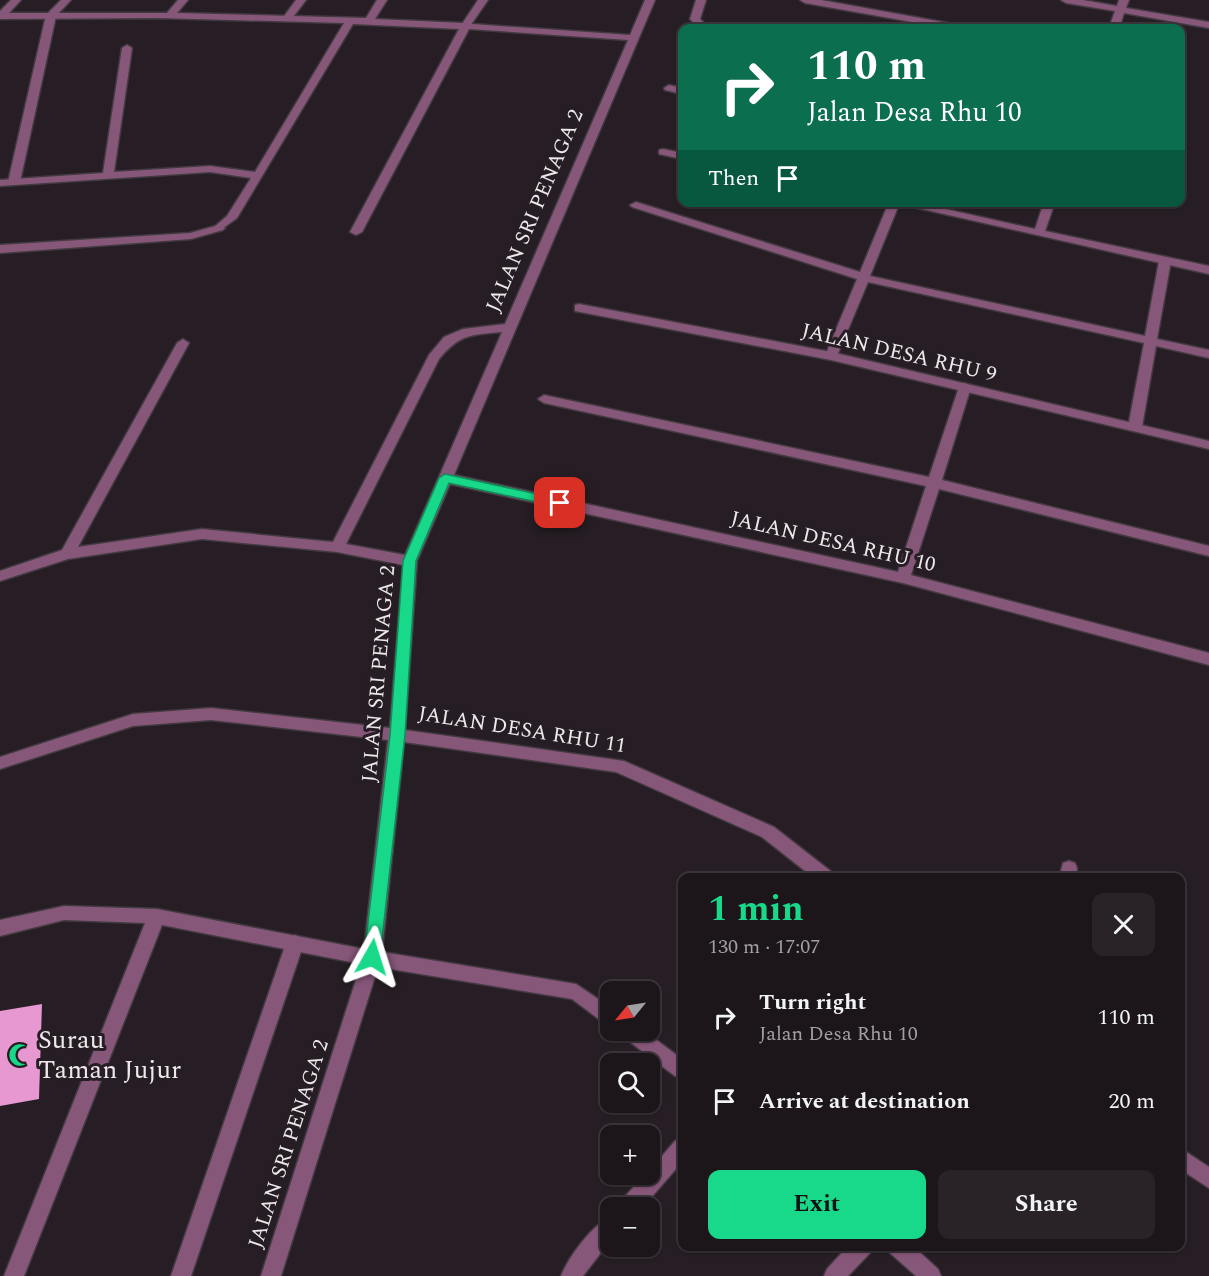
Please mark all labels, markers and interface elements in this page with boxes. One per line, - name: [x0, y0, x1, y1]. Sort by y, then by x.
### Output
- text: 110 m: [807, 35, 926, 98]
- icon: right: [708, 48, 786, 126]
- text: Jalan Desa Rhu 10: [807, 92, 1021, 134]
- street label: JALAN SRI PENAGA 2: [478, 105, 592, 317]
- text: Then: [708, 162, 759, 195]
- icon: arrive: [771, 162, 804, 195]
- street label: JALAN DESA RHU 9: [798, 315, 1000, 391]
- pin: [534, 477, 585, 528]
- icon: arrive: [543, 486, 576, 519]
- street label: JALAN DESA RHU 10: [727, 503, 939, 581]
- street label: JALAN SRI PENAGA 2: [354, 564, 404, 784]
- street label: JALAN DESA RHU 11: [416, 698, 628, 762]
- text: 1 min: [708, 882, 804, 937]
- button: close: [1092, 893, 1155, 956]
- position arrow: [340, 925, 404, 989]
- text: 130 m · 17:07: [708, 932, 820, 962]
- north arrow: [600, 981, 660, 1041]
- map controls: [600, 981, 660, 1257]
- text: Turn right: [759, 986, 866, 1019]
- icon: right: [708, 1001, 741, 1034]
- text: 110 m: [1098, 1001, 1155, 1034]
- text: Jalan Desa Rhu 10: [759, 1019, 918, 1049]
- place label: Surau Taman Jujur: [38, 1020, 181, 1090]
- street label: JALAN SRI PENAGA 2: [240, 1035, 338, 1253]
- mosque icon: Surau Taman Jujur: [7, 1042, 33, 1068]
- button: search: [600, 1053, 660, 1113]
- icon: arrive: [708, 1085, 741, 1118]
- text: Arrive at destination: [759, 1085, 970, 1118]
- text: 20 m: [1109, 1085, 1155, 1118]
- button: +: [600, 1125, 660, 1185]
- button: Exit: [708, 1170, 926, 1239]
- button: Share: [938, 1170, 1155, 1239]
- button: −: [600, 1197, 660, 1257]

